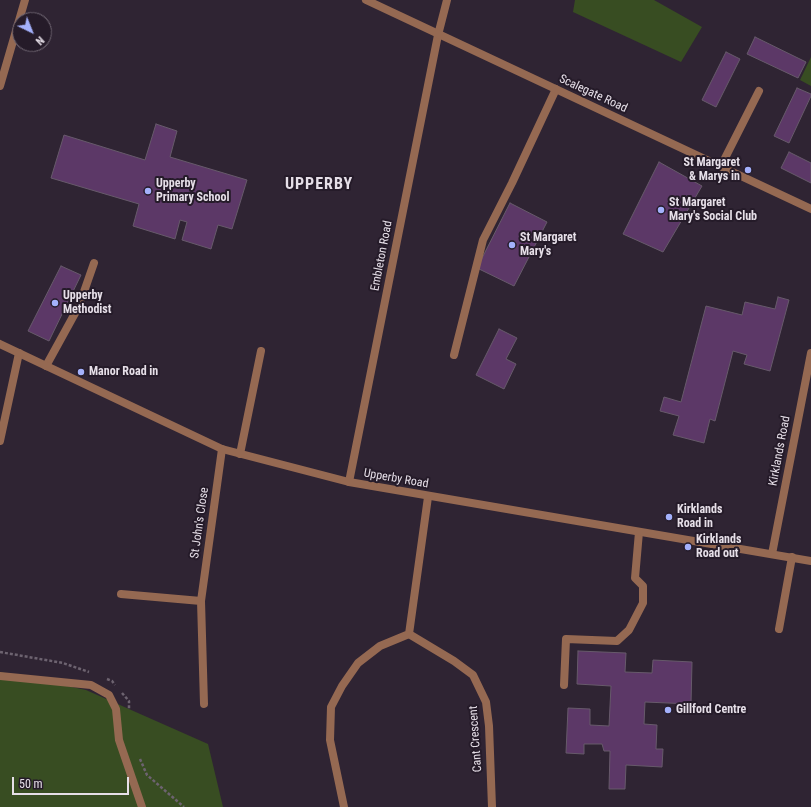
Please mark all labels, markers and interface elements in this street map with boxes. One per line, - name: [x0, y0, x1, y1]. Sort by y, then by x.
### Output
- north arrow: [12, 12, 52, 52]
- text: N: [33, 33, 47, 47]
- street label: Scalegate Road: [557, 72, 629, 116]
- place label: St Margaret & Marys in: [683, 156, 740, 184]
- marker: St Margaret & Marys in: [743, 165, 753, 175]
- district label: UPPERBY: [285, 175, 353, 195]
- place label: Upperby Primary School: [156, 177, 229, 205]
- marker: Upperby Primary School: [143, 186, 153, 196]
- place label: St Margaret Mary's Social Club: [669, 196, 757, 224]
- marker: St Margaret Mary's Social Club: [656, 205, 666, 215]
- street label: Embleton Road: [368, 220, 396, 292]
- place label: St Margaret Mary's: [520, 231, 577, 259]
- marker: St Margaret Mary's: [507, 240, 517, 250]
- place label: Upperby Methodist: [63, 289, 111, 317]
- marker: Upperby Methodist: [50, 298, 60, 308]
- place label: Manor Road in: [89, 365, 158, 379]
- marker: Manor Road in: [76, 367, 86, 377]
- street label: Kirklands Road: [766, 415, 794, 487]
- street label: Upperby Road: [362, 466, 430, 492]
- street label: St John's Close: [188, 486, 212, 560]
- place label: Kirklands Road in: [677, 503, 722, 531]
- marker: Kirklands Road in: [664, 512, 674, 522]
- place label: Kirklands Road out: [696, 533, 741, 561]
- marker: Kirklands Road out: [683, 542, 693, 552]
- place label: Gillford Centre: [676, 703, 746, 717]
- street label: Cant Crescent: [466, 705, 486, 773]
- marker: Gillford Centre: [663, 705, 673, 715]
- scale bar: [14, 769, 131, 795]
- text: 50 m: [19, 777, 43, 791]

